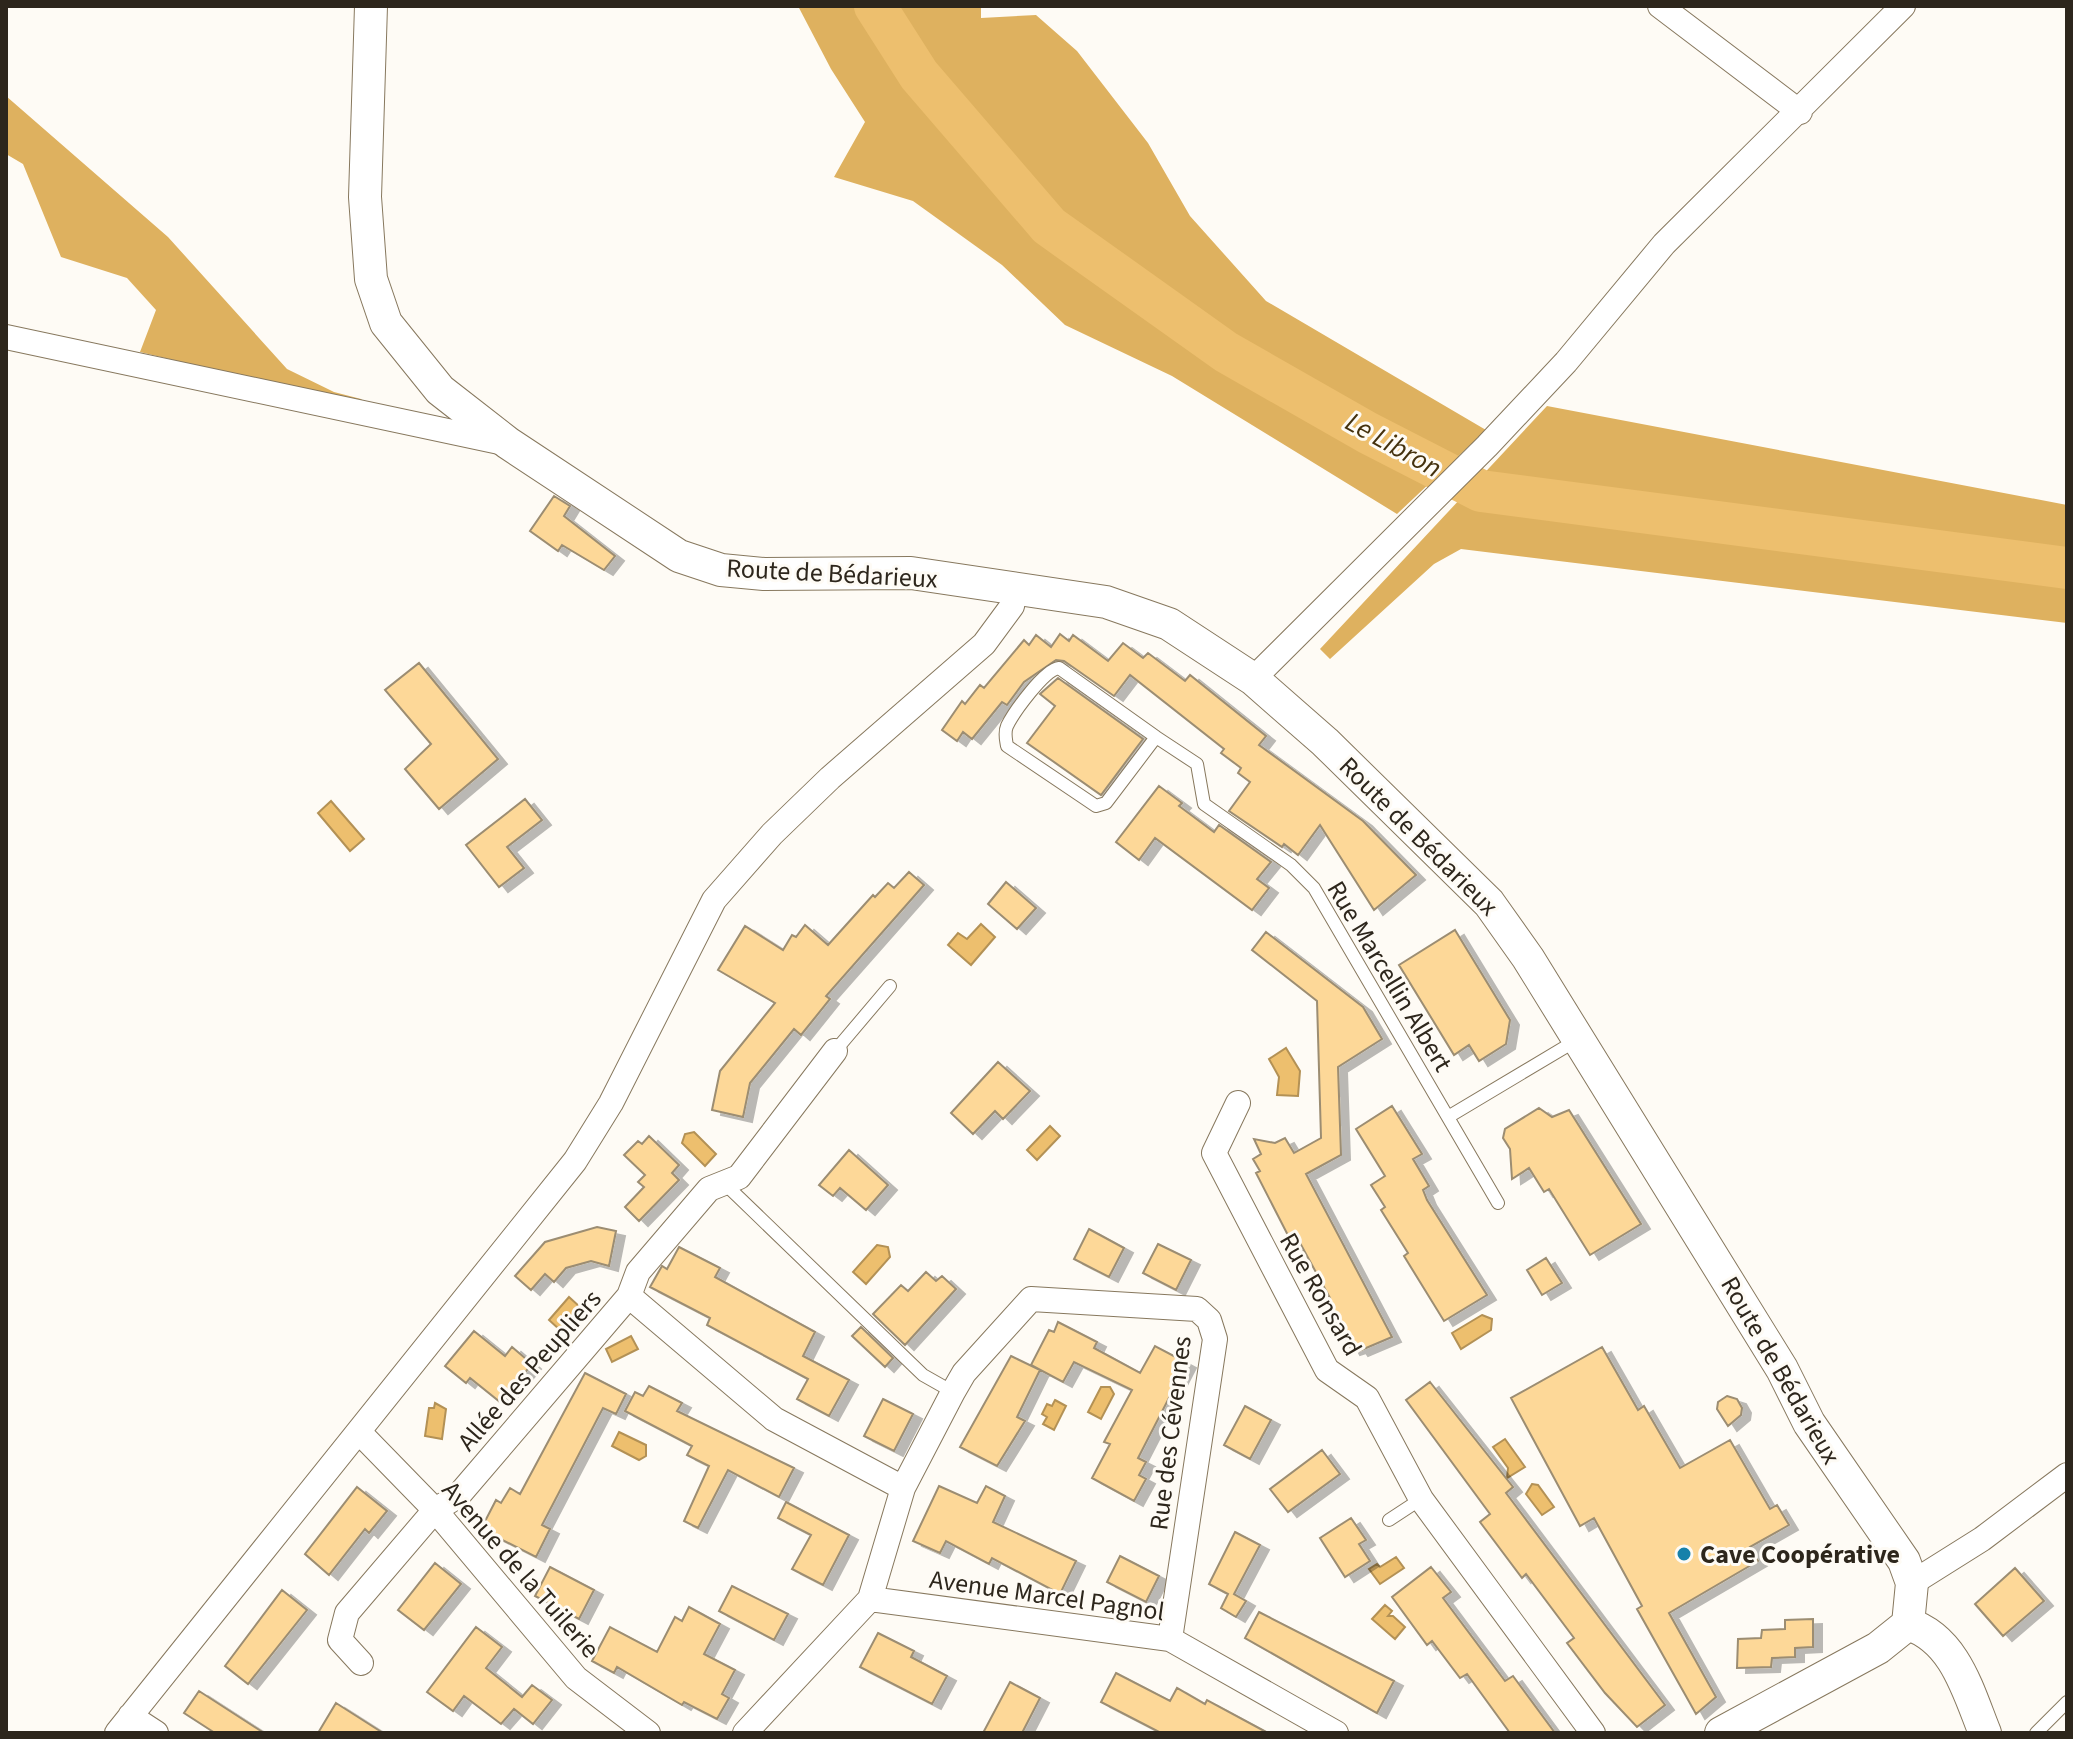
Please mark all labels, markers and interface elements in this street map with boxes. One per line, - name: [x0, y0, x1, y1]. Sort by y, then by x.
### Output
- water label: Le Libron: [1338, 402, 1449, 488]
- street label: Route de Bédarieux: [725, 549, 939, 598]
- street label: Route de Bédarieux: [1331, 748, 1507, 925]
- street label: Rue Marcellin Albert: [1318, 874, 1461, 1079]
- street label: Rue Ronsard: [1270, 1226, 1371, 1363]
- street label: Route de Bédarieux: [1712, 1269, 1850, 1471]
- street label: Allée des Peupliers: [449, 1281, 610, 1459]
- street label: Rue des Cévennes: [1140, 1334, 1201, 1532]
- street label: Avenue de la Tuilerie: [433, 1473, 608, 1666]
- place label: Cave Coopérative: [1700, 1536, 1900, 1573]
- marker: Cave Coopérative: [1675, 1545, 1693, 1563]
- street label: Avenue Marcel Pagnol: [927, 1561, 1167, 1630]

